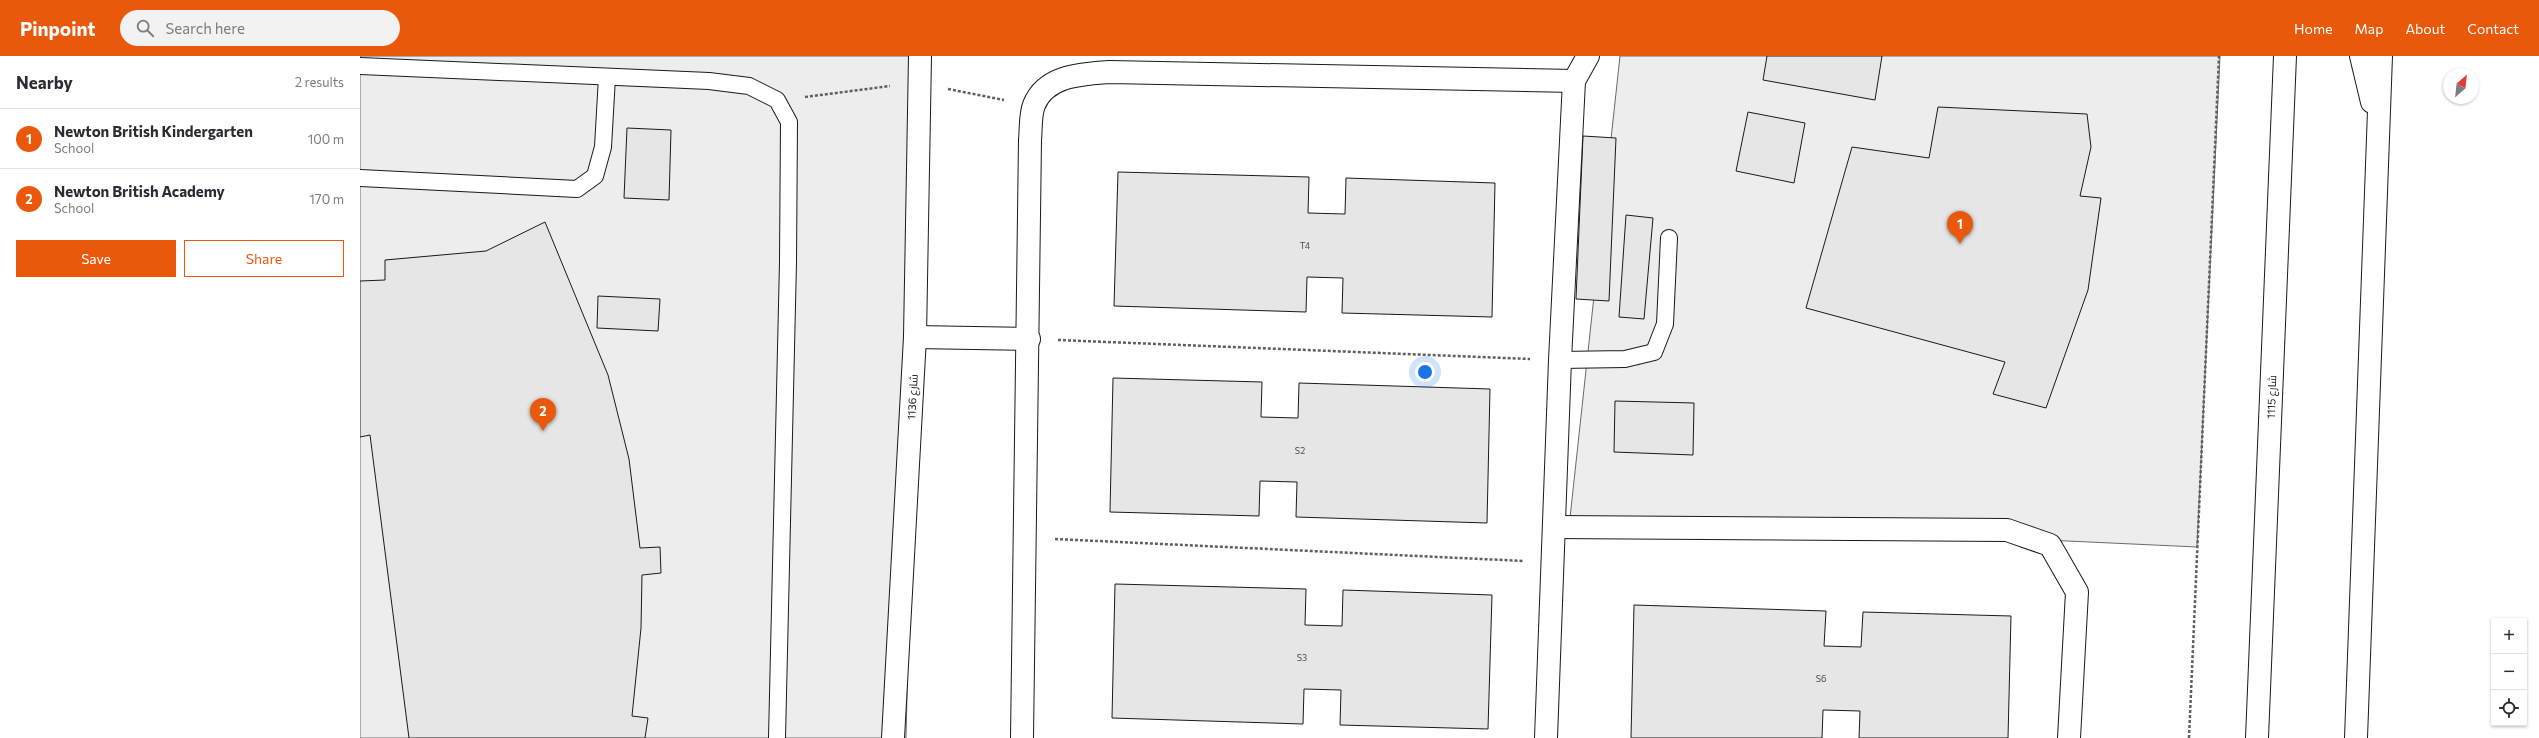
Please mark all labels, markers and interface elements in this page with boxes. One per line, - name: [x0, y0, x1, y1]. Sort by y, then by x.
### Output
- search box: [120, 10, 400, 46]
- text: Pinpoint: [20, 17, 96, 40]
- icon: search: [134, 17, 156, 39]
- text: Search here: [166, 19, 245, 37]
- text: Home: [2294, 20, 2333, 37]
- text: Map: [2355, 20, 2383, 37]
- text: About: [2405, 20, 2445, 37]
- text: Contact: [2467, 20, 2519, 37]
- north arrow: [2443, 68, 2479, 104]
- text: Nearby: [16, 72, 73, 93]
- text: 2 results: [295, 74, 344, 90]
- text: Newton British Kindergarten: [54, 122, 253, 140]
- text: 1: [26, 131, 32, 147]
- text: 100 m: [308, 131, 344, 147]
- text: School: [54, 140, 94, 156]
- text: Newton British Academy: [54, 182, 225, 200]
- text: 2: [25, 191, 33, 207]
- text: 170 m: [309, 191, 344, 207]
- text: School: [54, 200, 94, 216]
- pin: 1: [1947, 211, 1973, 244]
- button: Save: [16, 240, 176, 277]
- button: Share: [184, 240, 344, 277]
- house number: T4: [1300, 240, 1311, 251]
- your location: [1415, 362, 1435, 382]
- street label: شارع 1136: [904, 374, 922, 420]
- street label: شارع 1115: [2264, 375, 2280, 419]
- pin: 2: [530, 398, 556, 431]
- house number: S2: [1295, 445, 1305, 456]
- map controls: [2491, 618, 2527, 726]
- button: +: [2491, 618, 2527, 654]
- house number: S3: [1297, 652, 1307, 663]
- button: −: [2491, 654, 2527, 690]
- house number: S6: [1816, 673, 1826, 684]
- button: locate: [2491, 690, 2527, 726]

